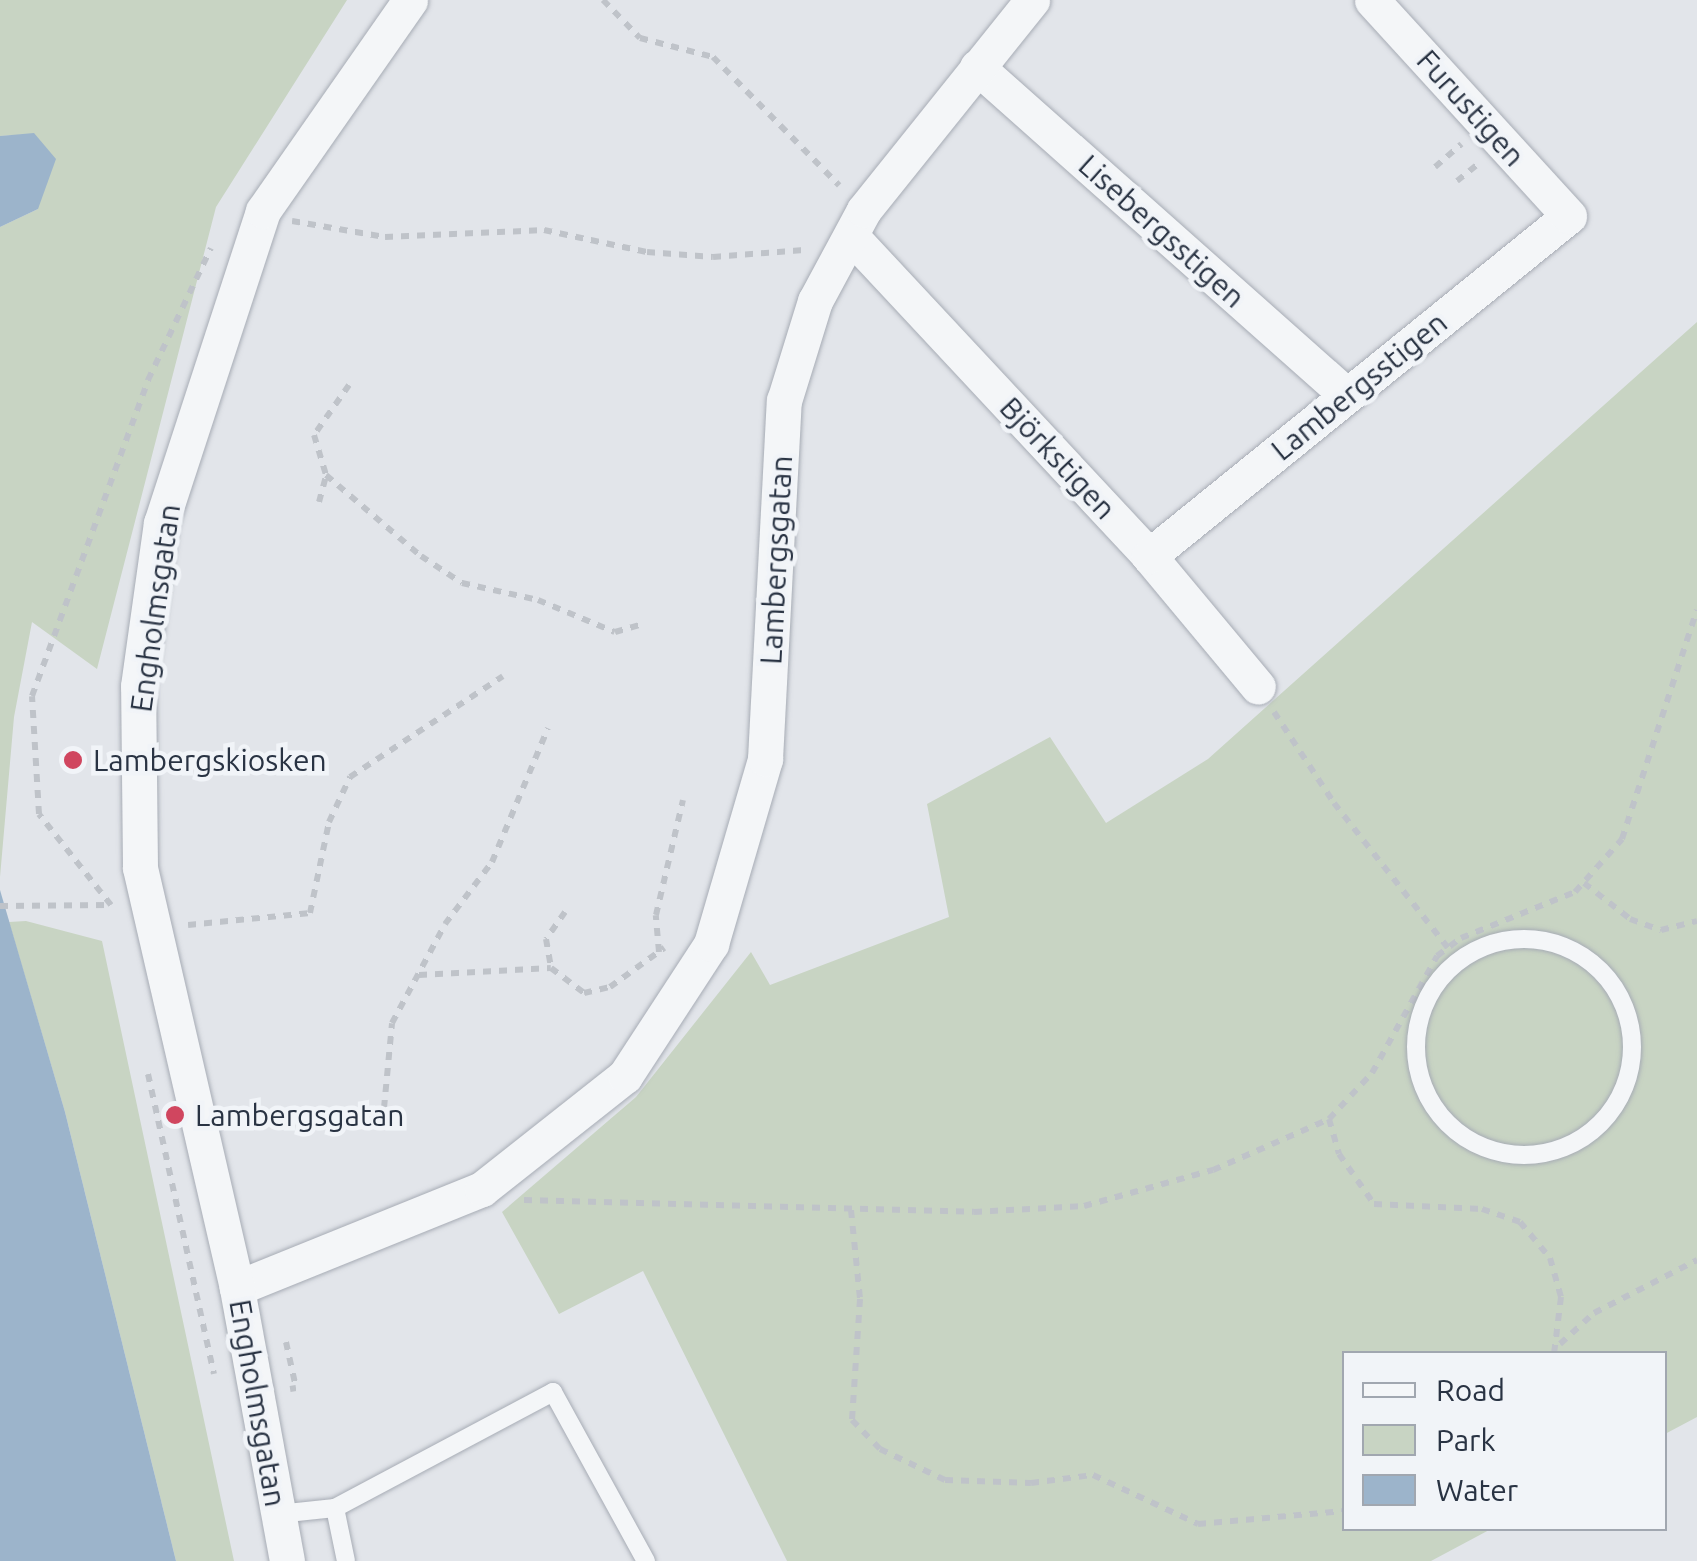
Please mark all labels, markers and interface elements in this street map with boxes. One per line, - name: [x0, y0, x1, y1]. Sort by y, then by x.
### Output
- street label: Furustigen: [1409, 42, 1533, 174]
- street label: Lisebergsstigen: [1072, 147, 1252, 315]
- street label: Lambergsstigen: [1264, 304, 1454, 468]
- street label: Björkstigen: [993, 390, 1123, 526]
- street label: Lambergsgatan: [753, 455, 799, 665]
- street label: Engholmsgatan: [123, 502, 187, 714]
- place label: Lambergskiosken: [93, 742, 327, 778]
- marker: Lambergskiosken: [62, 749, 84, 771]
- place label: Lambergsgatan: [195, 1097, 404, 1133]
- marker: Lambergsgatan: [164, 1104, 186, 1126]
- street label: Engholmsgatan: [222, 1297, 294, 1509]
- legend: [1342, 1351, 1667, 1531]
- text: Road: [1436, 1373, 1505, 1407]
- text: Park: [1436, 1423, 1496, 1457]
- text: Water: [1436, 1473, 1518, 1507]

